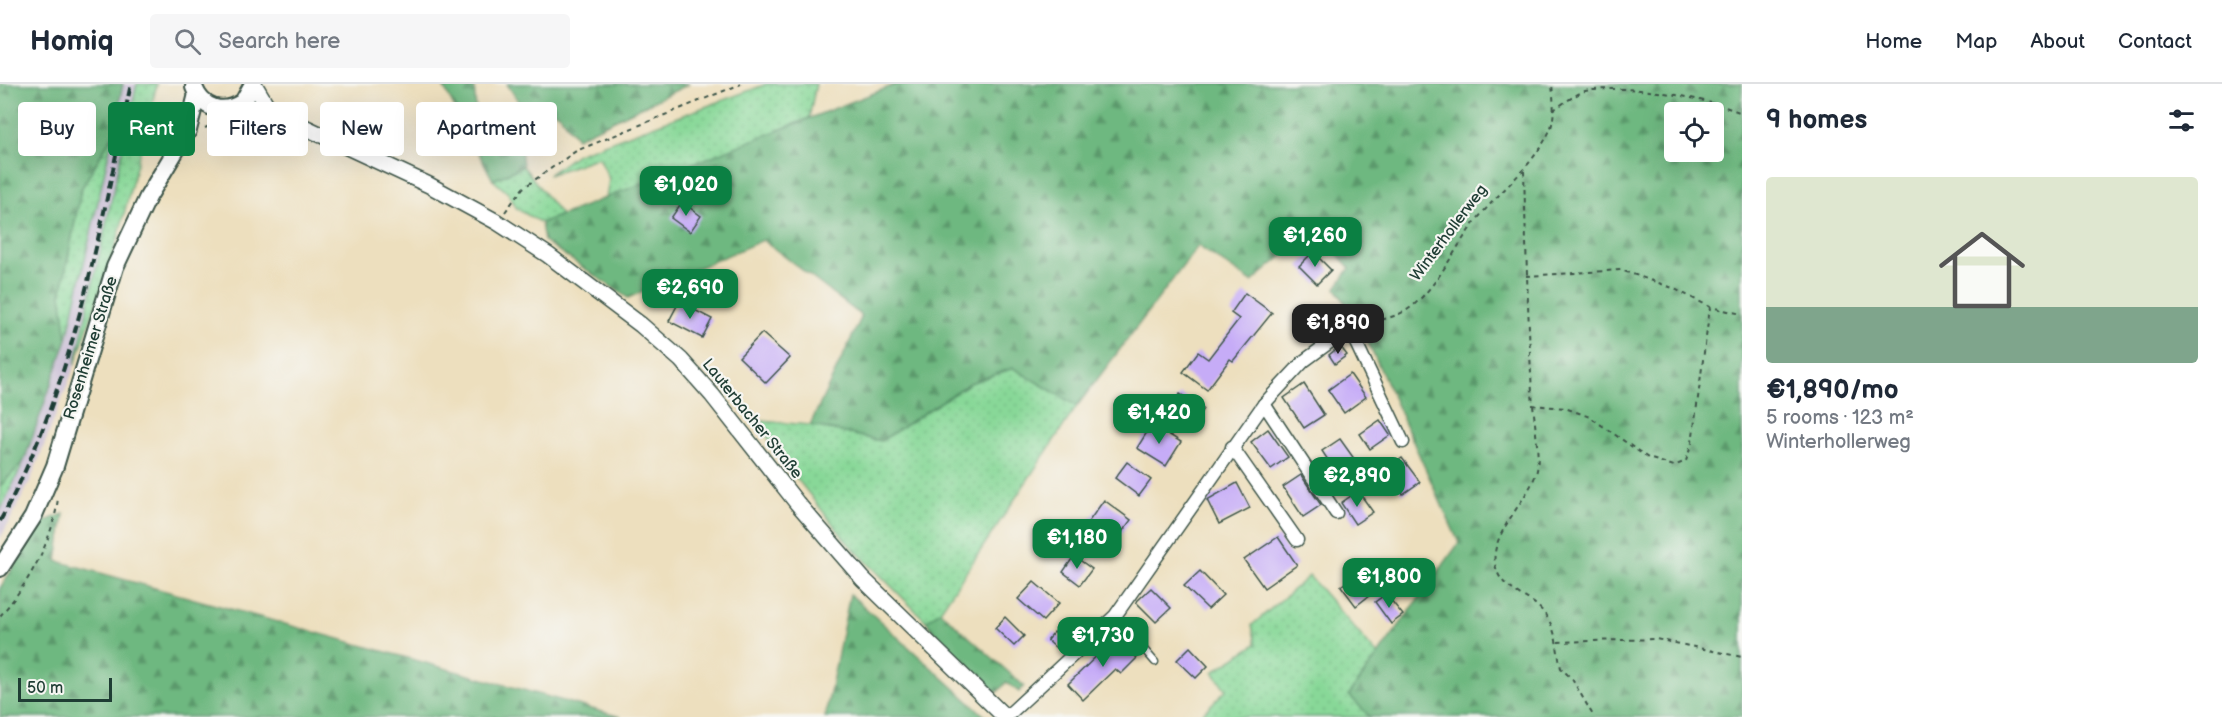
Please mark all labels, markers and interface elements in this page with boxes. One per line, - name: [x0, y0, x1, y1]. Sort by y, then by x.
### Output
- search box: [150, 14, 570, 68]
- text: Homiq: [30, 25, 114, 58]
- icon: search: [171, 25, 204, 58]
- text: Search here: [219, 28, 340, 55]
- text: Home: [1865, 29, 1922, 54]
- text: Map: [1955, 29, 1997, 54]
- text: About: [2030, 29, 2085, 54]
- text: Contact: [2118, 29, 2192, 54]
- chip: Buy: [18, 102, 96, 156]
- chip: Rent: [108, 102, 195, 156]
- chip: Filters: [207, 102, 308, 156]
- chip: New: [320, 102, 404, 156]
- chip: Apartment: [416, 102, 557, 156]
- map controls: [1664, 102, 1724, 162]
- button: locate: [1664, 102, 1724, 162]
- icon: filters: [2165, 104, 2198, 137]
- text: 9 homes: [1766, 105, 1867, 136]
- pin: €1,020: [637, 166, 735, 217]
- text: €1,020: [654, 173, 718, 197]
- street label: Winterhollerweg: [1407, 181, 1491, 285]
- icon: home: [1928, 216, 2036, 324]
- pin: €1,260: [1266, 217, 1364, 268]
- text: €1,260: [1283, 224, 1347, 248]
- pin: €2,690: [641, 269, 739, 320]
- street label: Rosenheimer Straße: [60, 273, 122, 422]
- text: €2,690: [656, 276, 724, 300]
- pin: €1,890: [1289, 304, 1387, 355]
- text: €1,890: [1306, 311, 1370, 335]
- street label: Lauterbacher Straße: [698, 355, 806, 483]
- text: €1,890/mo: [1766, 375, 1899, 406]
- pin: €1,420: [1110, 394, 1208, 445]
- text: €1,420: [1127, 401, 1191, 425]
- text: 5 rooms · 123 m²: [1766, 406, 1914, 430]
- text: Winterhollerweg: [1766, 430, 1911, 454]
- pin: €2,890: [1308, 457, 1406, 508]
- text: €2,890: [1323, 464, 1391, 488]
- pin: €1,180: [1028, 519, 1126, 570]
- text: €1,180: [1047, 526, 1107, 550]
- pin: €1,800: [1340, 558, 1438, 609]
- text: €1,800: [1357, 565, 1421, 589]
- pin: €1,730: [1054, 617, 1152, 668]
- text: €1,730: [1071, 624, 1135, 648]
- scale bar: [18, 675, 112, 702]
- text: 50 m: [27, 679, 63, 698]

